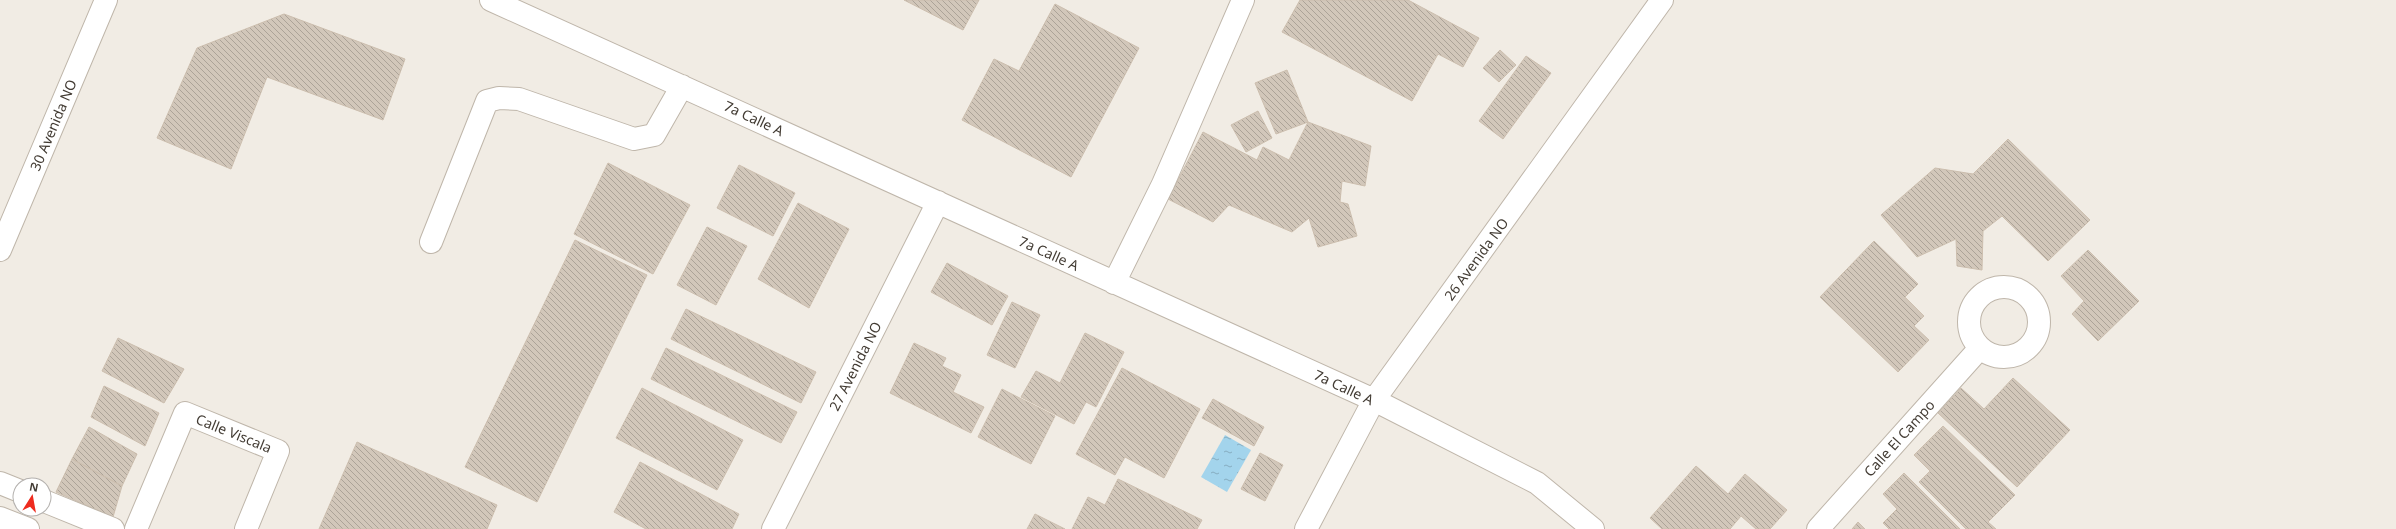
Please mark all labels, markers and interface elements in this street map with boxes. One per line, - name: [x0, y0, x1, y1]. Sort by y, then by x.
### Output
- street label: 30 Avenida NO: [25, 76, 81, 174]
- street label: 7a Calle A: [721, 96, 787, 140]
- street label: 26 Avenida NO: [1440, 214, 1512, 304]
- street label: 7a Calle A: [1016, 231, 1082, 275]
- street label: 27 Avenida NO: [824, 318, 886, 414]
- street label: 7a Calle A: [1311, 365, 1377, 409]
- street label: Calle El Campo: [1859, 395, 1939, 481]
- street label: Calle Viscala: [193, 409, 275, 457]
- north arrow: [12, 477, 52, 517]
- text: N: [28, 478, 40, 495]

